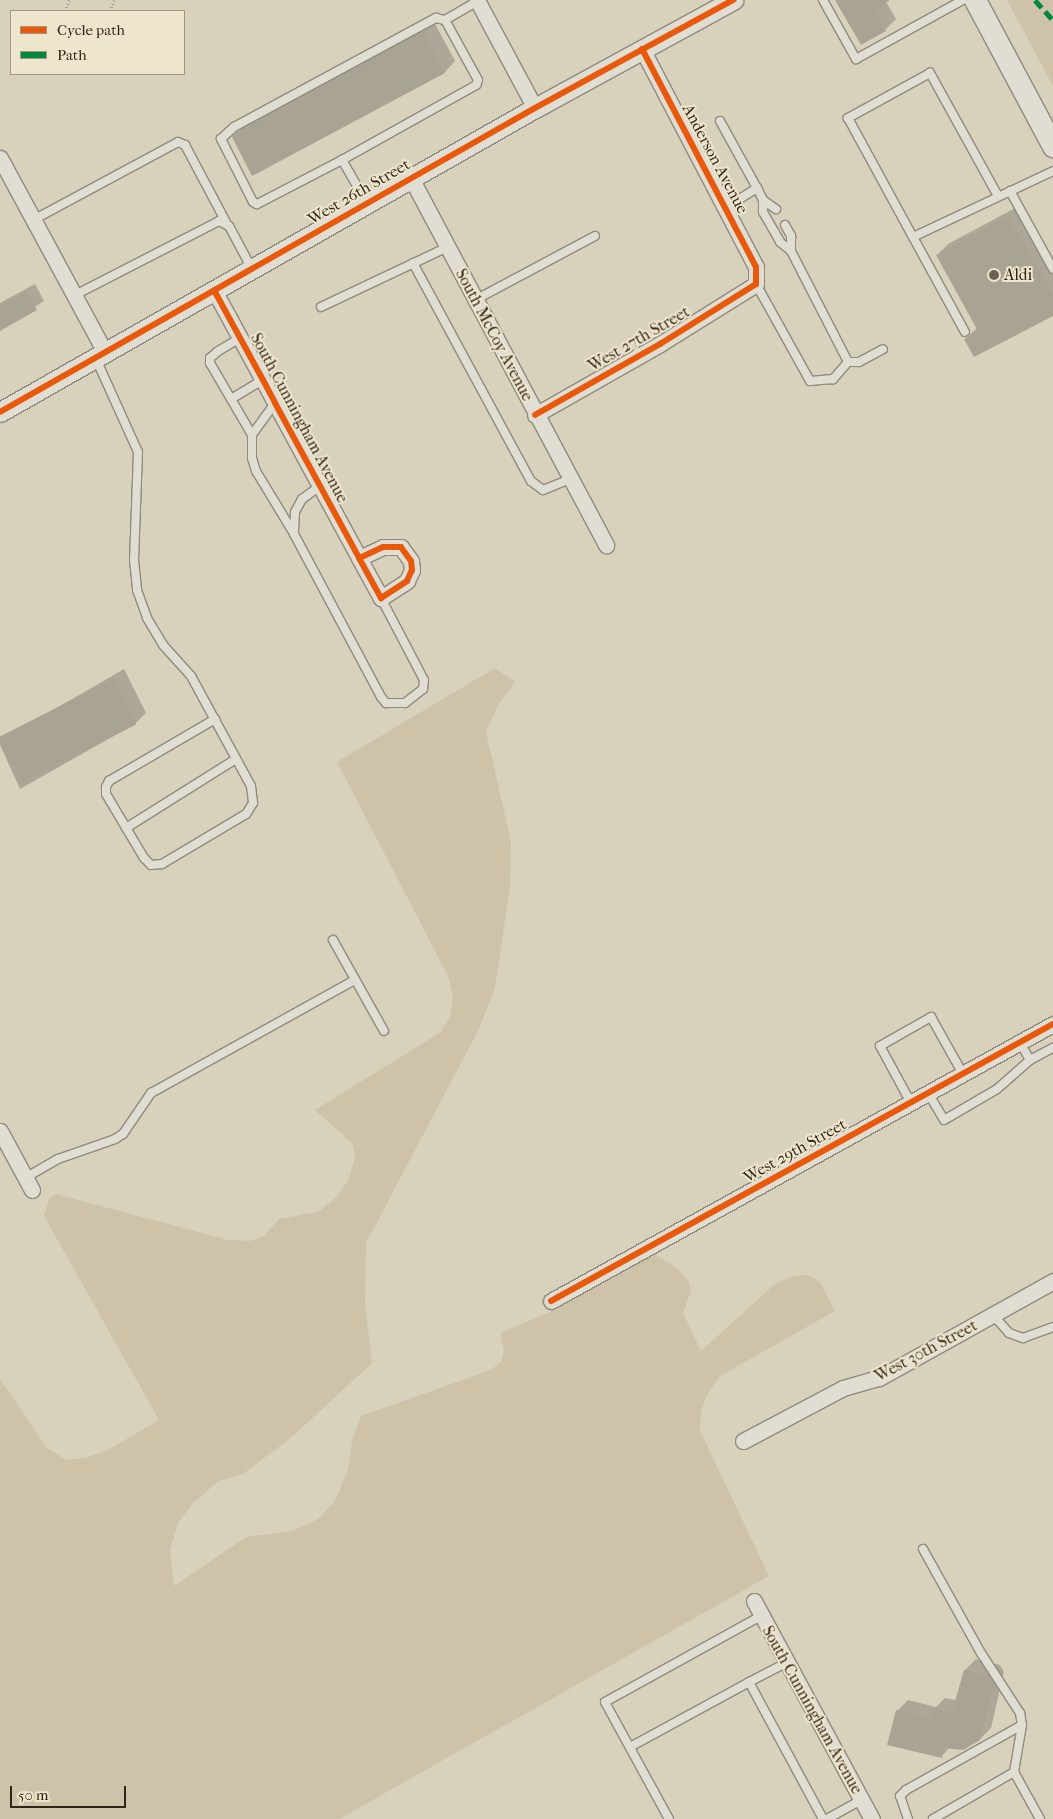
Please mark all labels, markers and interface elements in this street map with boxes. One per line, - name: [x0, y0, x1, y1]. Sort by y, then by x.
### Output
- legend: [10, 10, 185, 75]
- text: Cycle path: [57, 21, 125, 39]
- text: Path: [57, 46, 87, 64]
- street label: Anderson Avenue: [678, 101, 752, 217]
- street label: West 26th Street: [304, 155, 414, 229]
- place label: Aldi: [1004, 265, 1032, 285]
- street label: South McCoy Avenue: [451, 266, 537, 404]
- marker: Aldi: [988, 269, 1000, 281]
- street label: West 27th Street: [585, 302, 693, 376]
- street label: South Cunningham Avenue: [246, 330, 352, 506]
- street label: West 29th Street: [740, 1115, 850, 1187]
- street label: West 30th Street: [871, 1316, 981, 1386]
- street label: South Cunningham Avenue: [758, 1623, 866, 1797]
- scale bar: [12, 1776, 129, 1808]
- text: 50 m: [18, 1786, 48, 1804]

